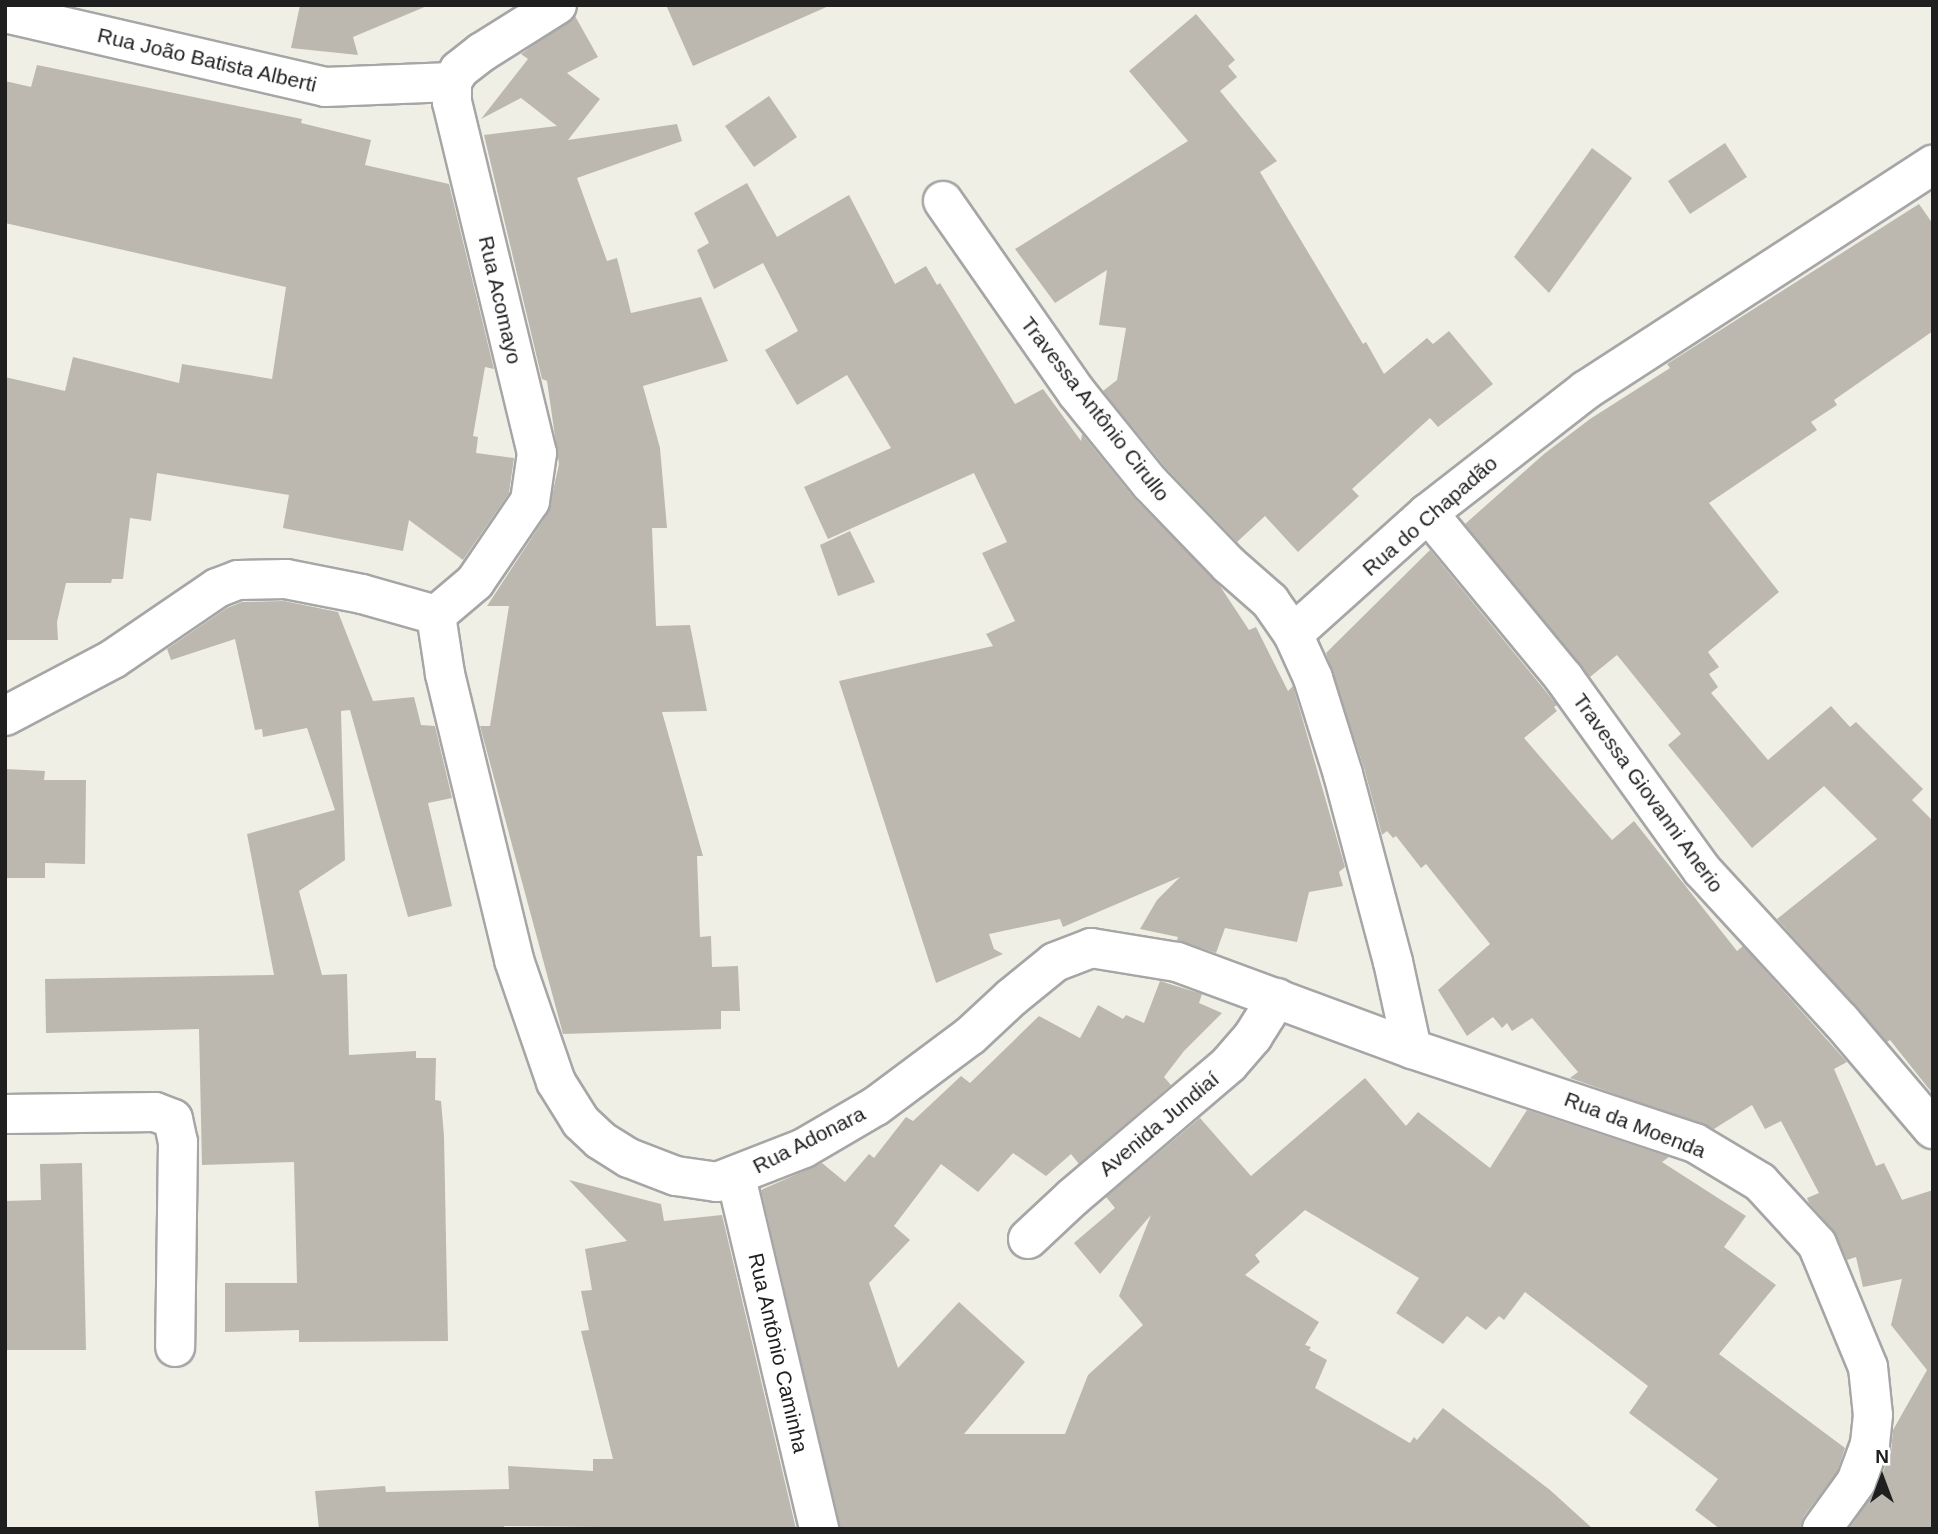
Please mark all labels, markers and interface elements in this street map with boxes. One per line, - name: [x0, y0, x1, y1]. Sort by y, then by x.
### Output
- street label: Rua João Batista Alberti: [94, 22, 320, 98]
- street label: Rua Acomayo: [473, 233, 527, 367]
- street label: Travessa Antônio Cirullo: [1015, 311, 1175, 507]
- street label: Rua do Chapadão: [1357, 451, 1503, 581]
- street label: Travessa Giovanni Anerio: [1567, 688, 1729, 898]
- street label: Avenida Jundiaí: [1094, 1066, 1224, 1182]
- street label: Rua da Moenda: [1561, 1086, 1709, 1164]
- street label: Rua Adonara: [748, 1101, 870, 1179]
- street label: Rua Antônio Caminha: [743, 1250, 813, 1456]
- north arrow: [1847, 1443, 1917, 1513]
- text: N: [1875, 1446, 1889, 1467]

